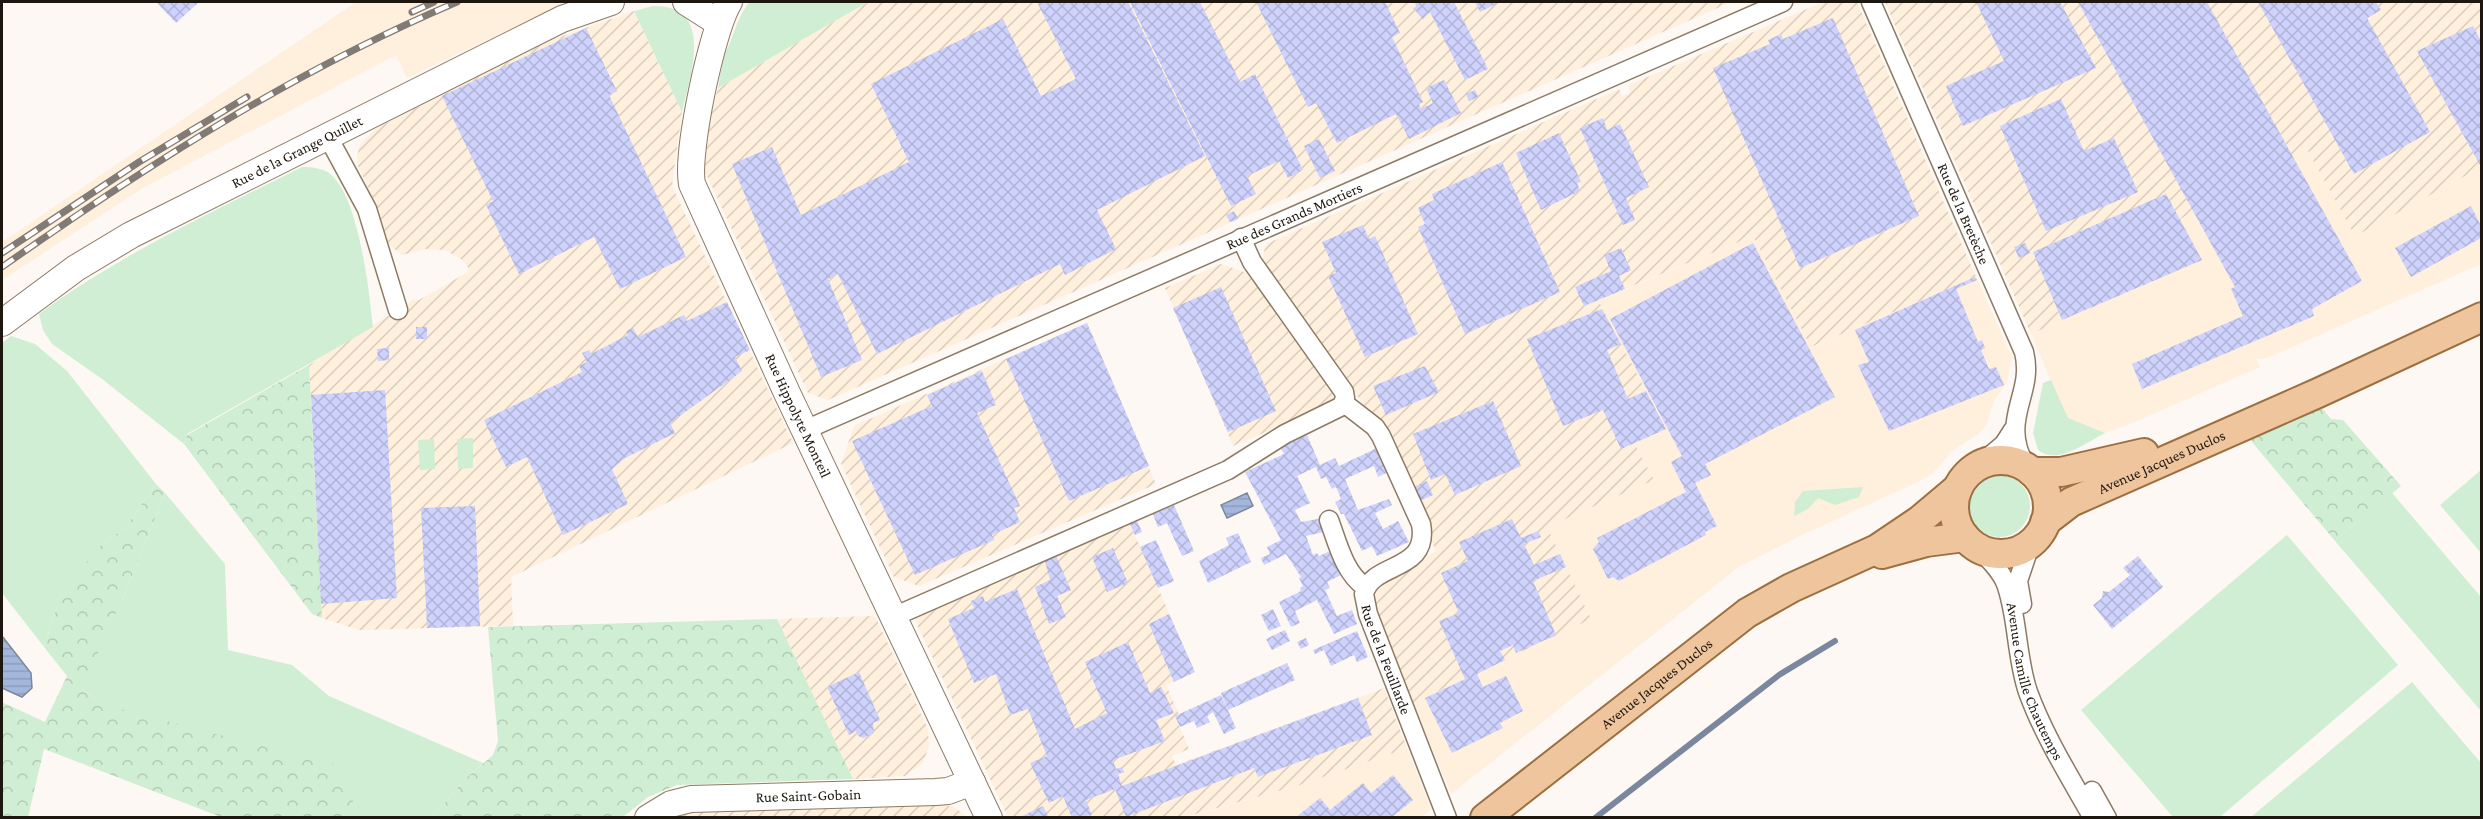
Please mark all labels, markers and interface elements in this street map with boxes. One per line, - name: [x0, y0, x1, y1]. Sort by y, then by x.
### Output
- street label: Rue de la Grange Quillet: [229, 112, 366, 191]
- street label: Rue de la Bretèche: [1934, 161, 1993, 267]
- street label: Rue des Grands Mortiers: [1224, 179, 1365, 253]
- street label: Rue Hippolyte Monteil: [762, 351, 834, 480]
- street label: Avenue Jacques Duclos: [2096, 427, 2228, 497]
- street label: Avenue Camille Chautemps: [2003, 601, 2066, 763]
- street label: Rue de la Feuillarde: [1358, 603, 1414, 717]
- street label: Avenue Jacques Duclos: [1598, 635, 1716, 732]
- street label: Rue Saint-Gobain: [755, 786, 861, 805]

